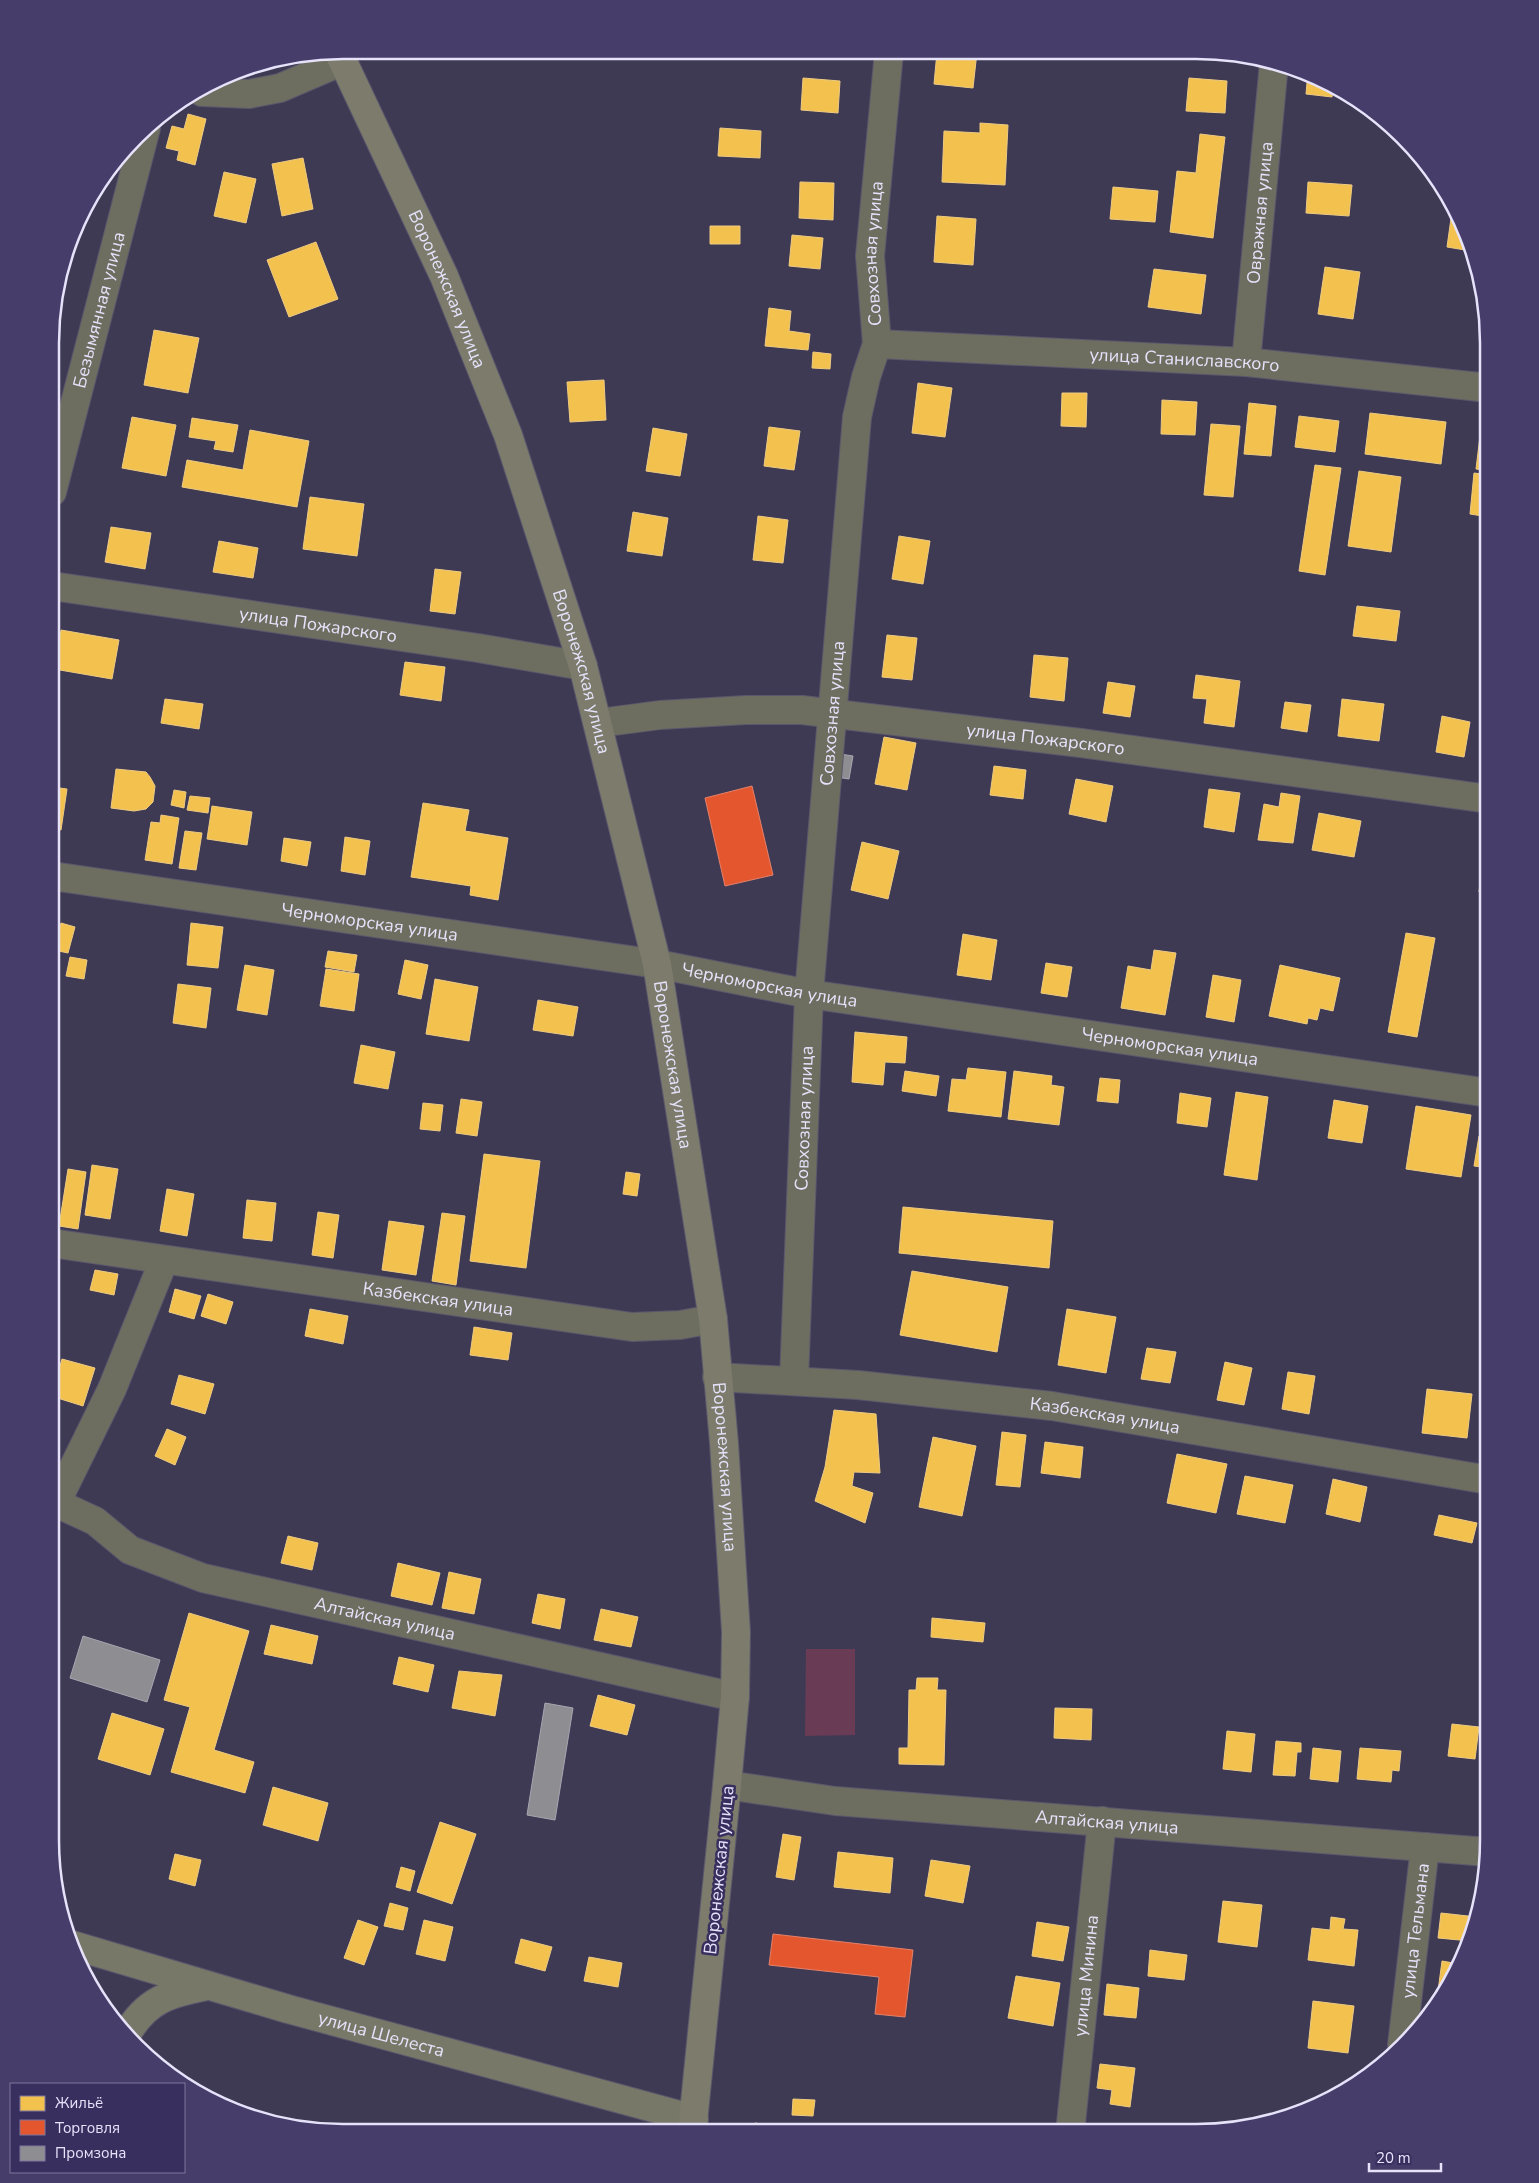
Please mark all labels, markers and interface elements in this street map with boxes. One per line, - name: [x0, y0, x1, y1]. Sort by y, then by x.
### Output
- street label: Овражная улица: [1241, 140, 1279, 285]
- street label: Совхозная улица: [858, 180, 889, 327]
- street label: Воронежская улица: [403, 206, 492, 372]
- street label: Безымянная улица: [67, 229, 131, 391]
- street label: улица Станиславского: [1089, 342, 1281, 378]
- street label: Воронежская улица: [547, 586, 616, 756]
- street label: улица Пожарского: [238, 601, 399, 648]
- street label: Совхозная улица: [814, 640, 850, 787]
- street label: улица Пожарского: [965, 718, 1126, 761]
- street label: Черноморская улица: [280, 897, 460, 947]
- street label: Черноморская улица: [680, 957, 859, 1013]
- street label: Воронежская улица: [648, 979, 698, 1151]
- street label: Черноморская улица: [1080, 1022, 1260, 1071]
- street label: Совхозная улица: [789, 1045, 819, 1191]
- street label: Казбекская улица: [361, 1276, 515, 1322]
- street label: Воронежская улица: [707, 1381, 743, 1553]
- street label: Казбекская улица: [1029, 1392, 1182, 1439]
- street label: Алтайская улица: [312, 1591, 458, 1646]
- street label: Воронежская улица: [698, 1784, 740, 1956]
- street label: Алтайская улица: [1034, 1805, 1180, 1840]
- street label: улица Тельмана: [1396, 1862, 1435, 2000]
- street label: улица Минина: [1068, 1914, 1104, 2038]
- street label: улица Шелеста: [316, 2006, 447, 2063]
- legend: [10, 2083, 185, 2173]
- text: Жильё: [55, 2093, 103, 2113]
- text: Торговля: [55, 2118, 120, 2138]
- scale bar: [1369, 2140, 1442, 2172]
- text: Промзона: [55, 2143, 126, 2163]
- text: 20 m: [1376, 2148, 1411, 2168]

